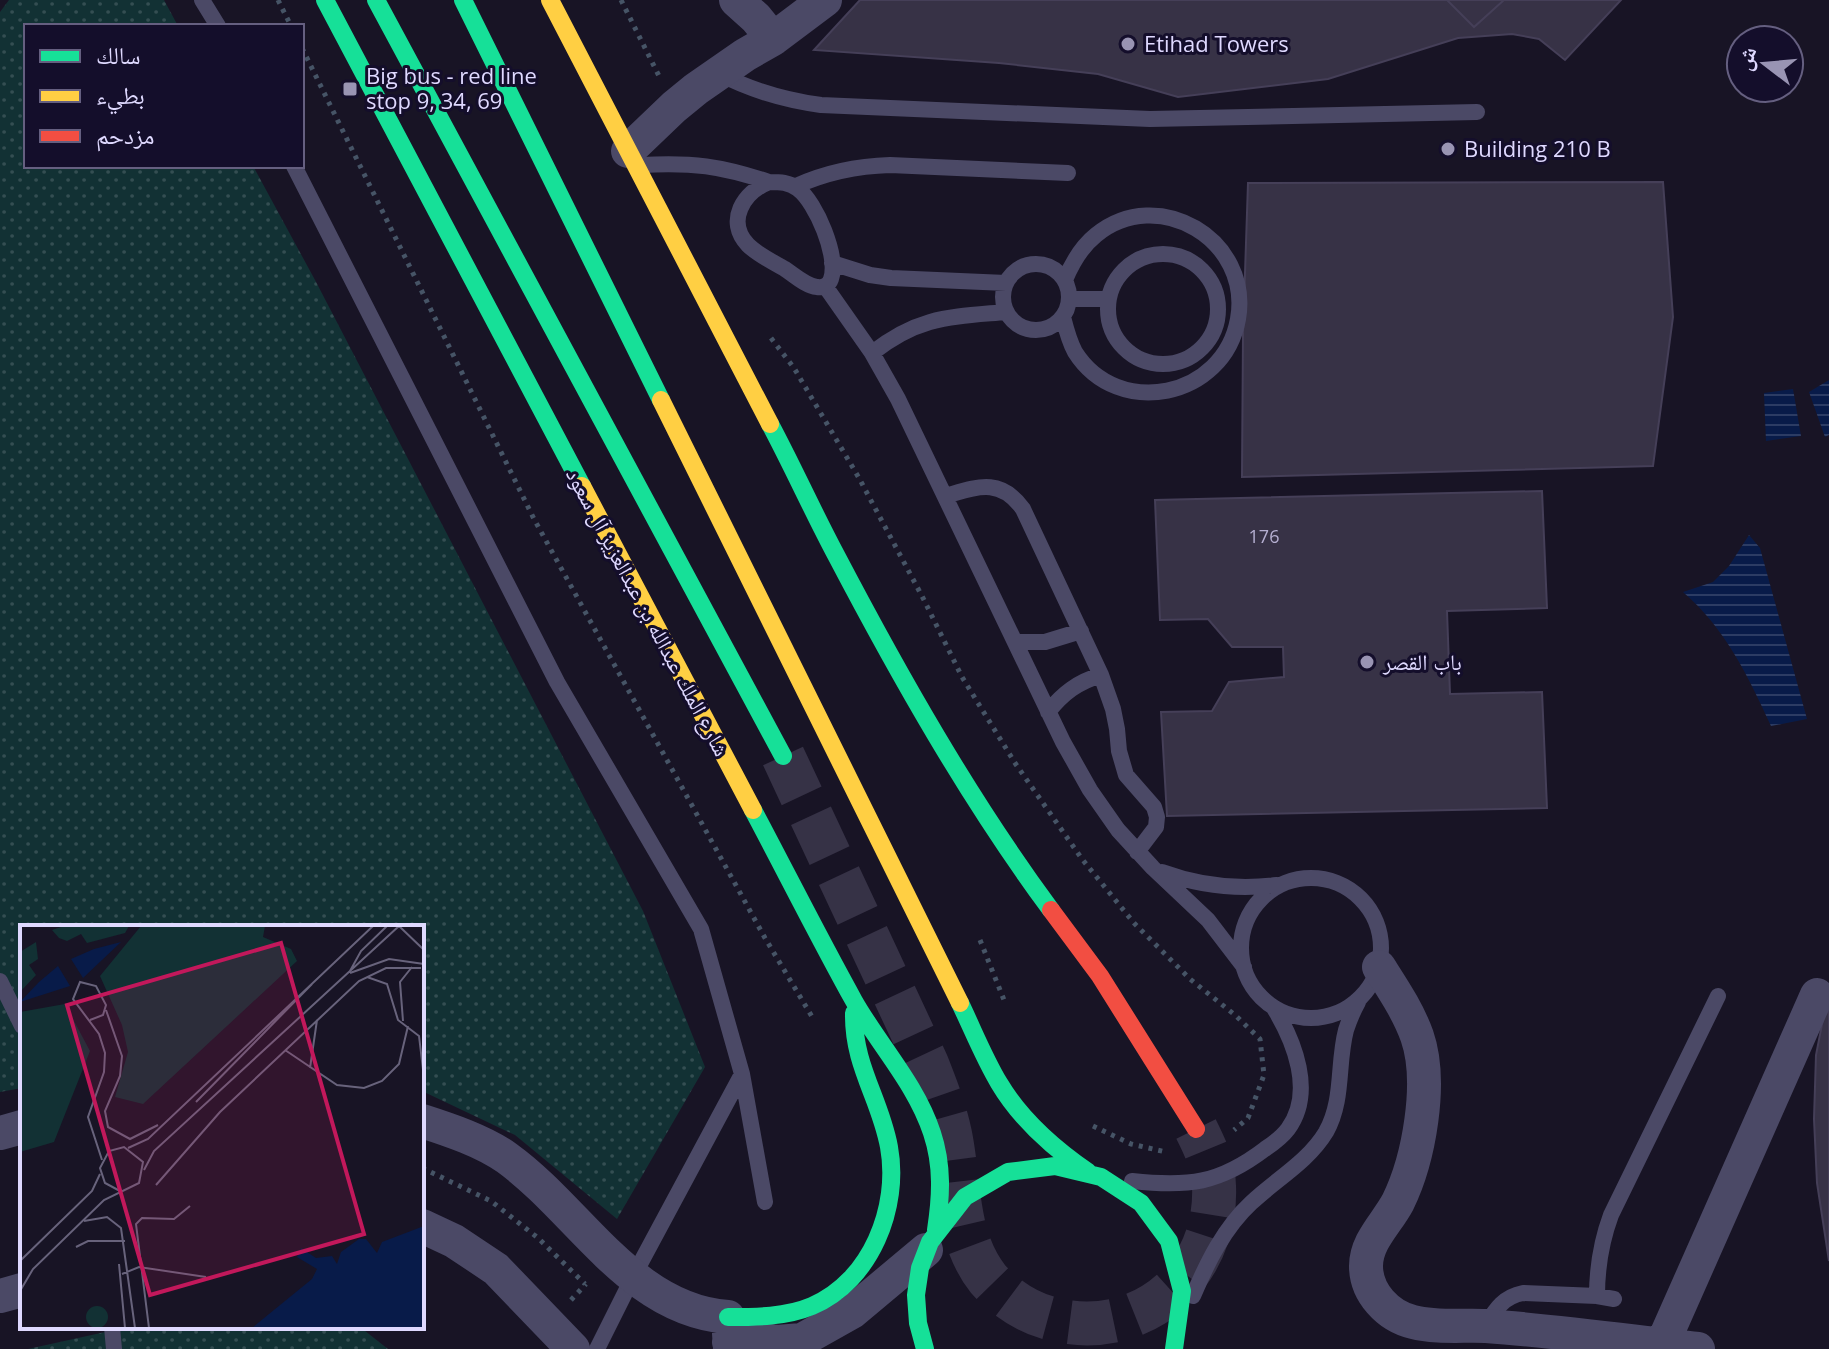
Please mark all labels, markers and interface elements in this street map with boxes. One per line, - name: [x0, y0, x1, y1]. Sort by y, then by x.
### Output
- legend: [24, 24, 304, 168]
- north arrow: [1725, 24, 1805, 104]
- place label: Etihad Towers: [1144, 28, 1289, 58]
- marker: Etihad Towers: [1119, 35, 1137, 53]
- text: سالك: [96, 38, 141, 71]
- text: ش: [1727, 43, 1762, 74]
- place label: Big bus - red line stop 9, 34, 69: [366, 60, 537, 115]
- text: بطيء: [96, 78, 145, 115]
- marker: Big bus - red line stop 9, 34, 69: [341, 80, 359, 98]
- text: مزدحم: [96, 118, 155, 152]
- place label: Building 210 B: [1464, 133, 1611, 163]
- marker: Building 210 B: [1439, 140, 1457, 158]
- street label: شارع الملك عبدالله بن عبدالعزيز آل سعود: [560, 462, 738, 761]
- house number: 176: [1249, 524, 1279, 548]
- place label: باب القصر: [1382, 646, 1462, 676]
- marker: باب القصر: [1358, 653, 1376, 671]
- inset map: [20, 925, 424, 1329]

